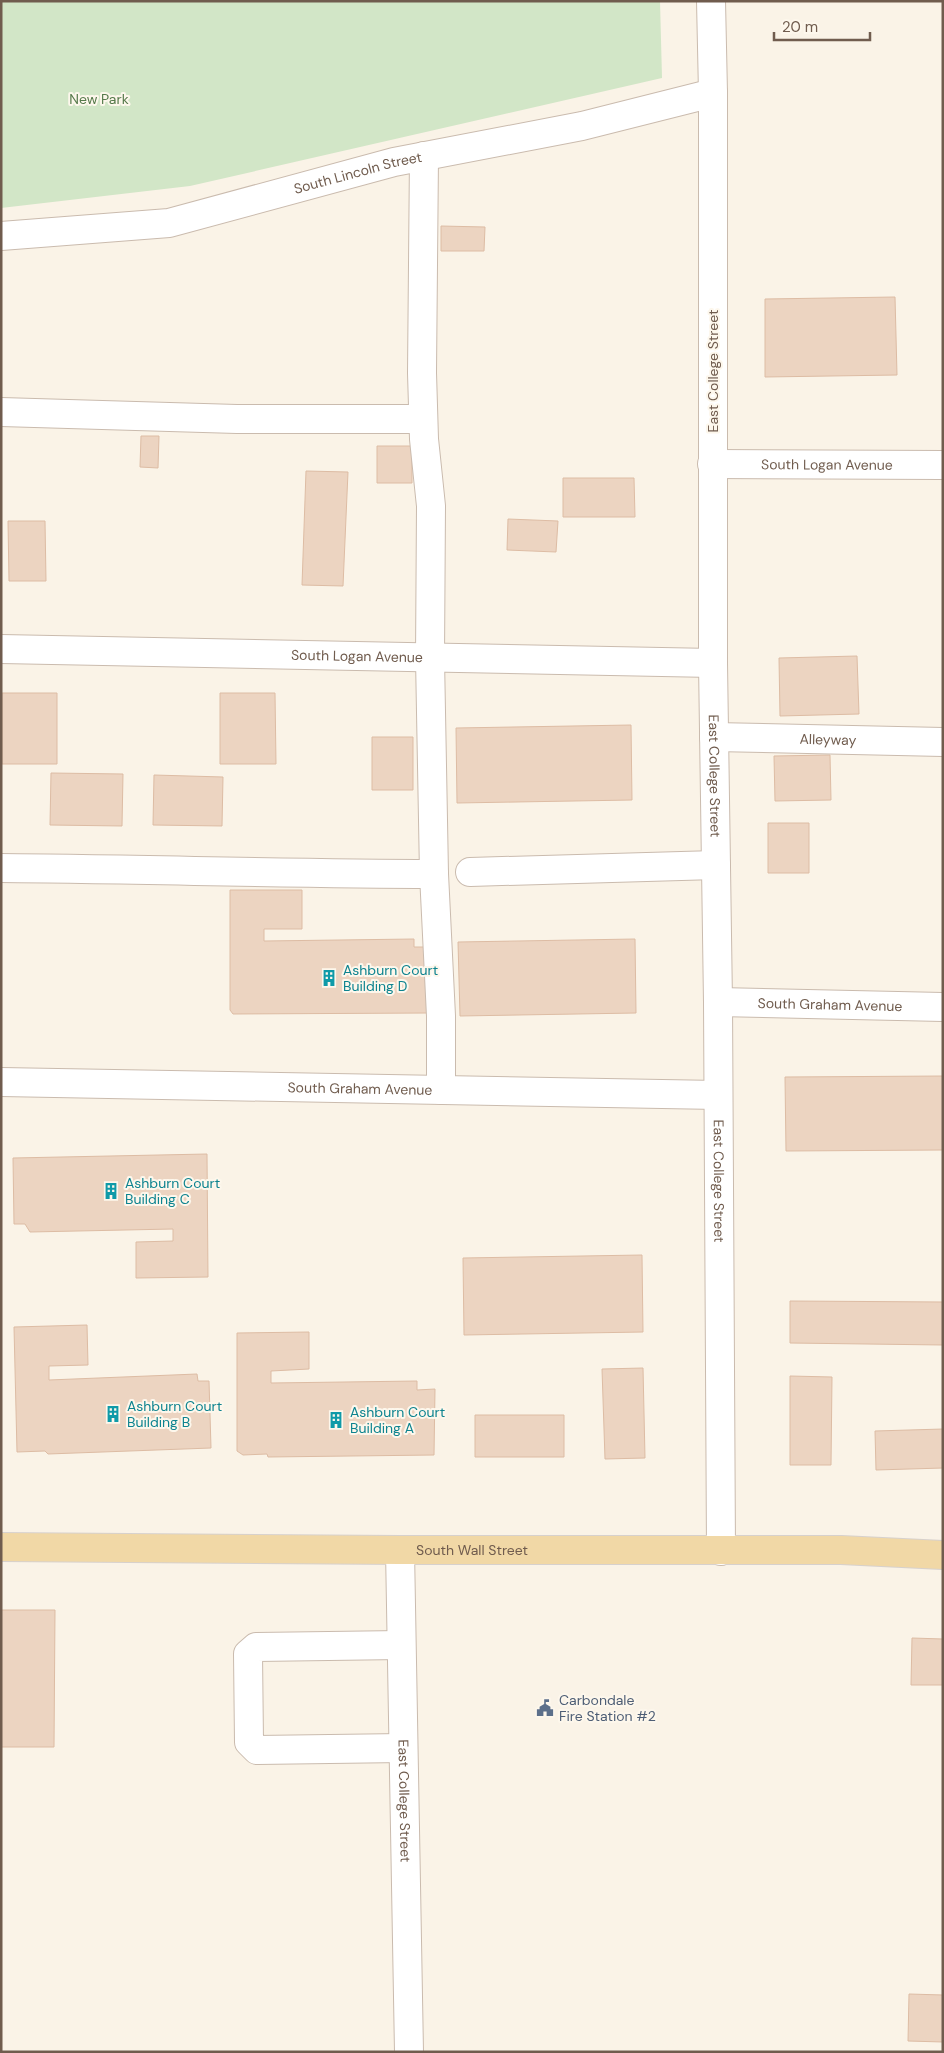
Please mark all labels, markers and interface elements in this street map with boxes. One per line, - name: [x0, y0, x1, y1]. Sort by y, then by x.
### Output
- scale bar: [774, 10, 870, 42]
- text: 20 m: [782, 17, 818, 37]
- park label: New Park: [69, 90, 129, 108]
- street label: South Lincoln Street: [292, 148, 423, 198]
- street label: East College Street: [704, 310, 722, 432]
- street label: South Logan Avenue: [761, 455, 893, 474]
- street label: South Logan Avenue: [291, 646, 423, 666]
- street label: East College Street: [705, 714, 725, 838]
- street label: Alleyway: [799, 730, 857, 749]
- place label: Ashburn Court Building D: [343, 961, 438, 995]
- building icon: Ashburn Court Building D: [319, 968, 339, 988]
- street label: South Graham Avenue: [757, 994, 903, 1015]
- street label: South Graham Avenue: [287, 1078, 432, 1099]
- street label: East College Street: [710, 1119, 728, 1242]
- place label: Ashburn Court Building C: [125, 1174, 220, 1208]
- building icon: Ashburn Court Building C: [101, 1181, 121, 1201]
- place label: Ashburn Court Building B: [127, 1397, 222, 1431]
- place label: Ashburn Court Building A: [350, 1403, 445, 1437]
- building icon: Ashburn Court Building B: [103, 1404, 123, 1424]
- building icon: Ashburn Court Building A: [326, 1410, 346, 1430]
- street label: South Wall Street: [416, 1541, 528, 1559]
- place label: Carbondale Fire Station #2: [559, 1691, 656, 1725]
- public building icon: Carbondale Fire Station #2: [535, 1698, 555, 1718]
- street label: East College Street: [394, 1739, 415, 1863]

